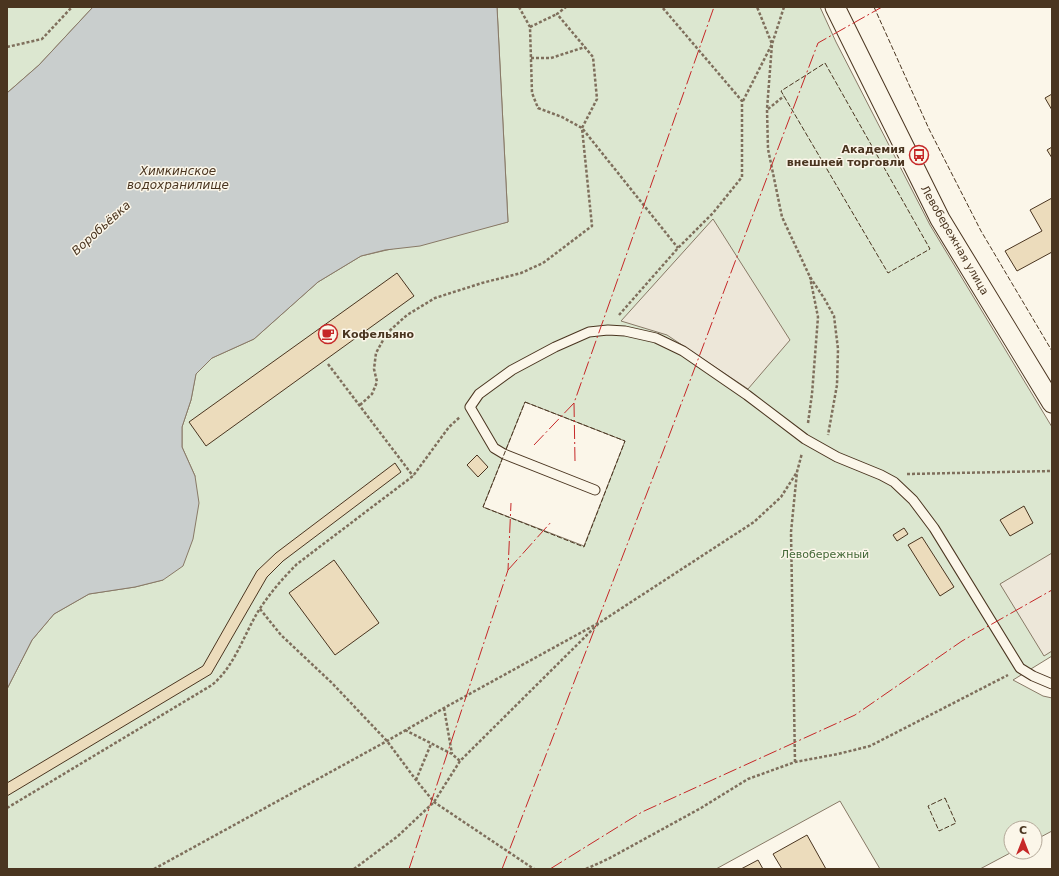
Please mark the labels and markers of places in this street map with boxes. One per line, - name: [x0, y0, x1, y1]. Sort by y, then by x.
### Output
- place label: Академия внешней торговли: [787, 143, 905, 169]
- bus stop icon: Академия внешней торговли: [908, 144, 930, 166]
- cafe icon: Кофельяно: [317, 323, 339, 345]
- place label: Кофельяно: [342, 328, 415, 341]

